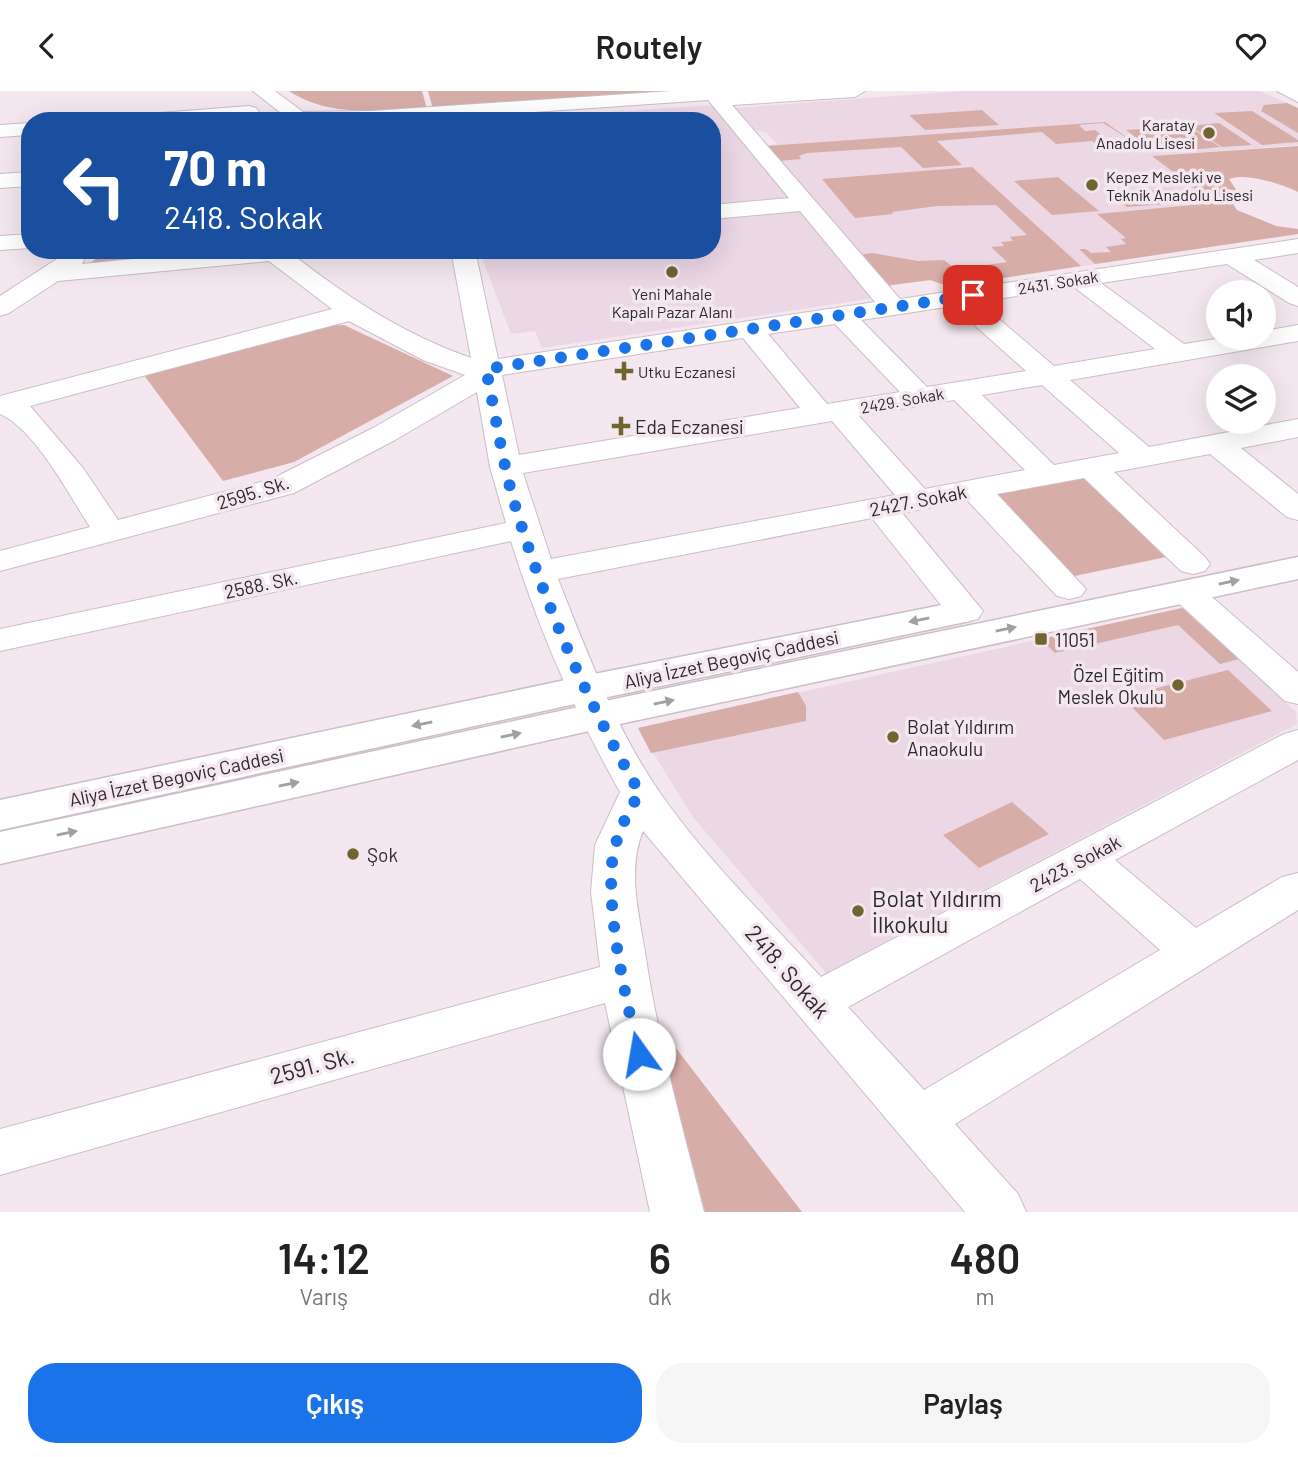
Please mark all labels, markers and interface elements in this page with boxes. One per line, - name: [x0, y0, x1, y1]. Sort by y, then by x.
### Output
- icon: back: [28, 27, 66, 65]
- text: Routely: [596, 27, 702, 65]
- icon: heart: [1232, 27, 1270, 65]
- place label: Karatay Anadolu Lisesi: [1096, 115, 1196, 152]
- marker: Karatay Anadolu Lisesi: [1201, 125, 1217, 141]
- text: 70 m: [164, 137, 267, 196]
- icon: left: [49, 140, 140, 231]
- place label: Kepez Mesleki ve Teknik Anadolu Lisesi: [1106, 167, 1253, 204]
- marker: Kepez Mesleki ve Teknik Anadolu Lisesi: [1084, 177, 1100, 193]
- text: 2418. Sokak: [164, 197, 323, 235]
- marker: Yeni Mahale Kapalı Pazar Alanı: [664, 264, 680, 280]
- pin: [943, 265, 1003, 325]
- street label: 2431. Sokak: [1017, 266, 1099, 298]
- icon: arrive: [954, 276, 992, 314]
- map controls: [1206, 280, 1276, 434]
- button: sound: [1206, 280, 1276, 350]
- place label: Yeni Mahale Kapalı Pazar Alanı: [612, 284, 732, 321]
- place label: Utku Eczanesi: [638, 362, 735, 381]
- marker: Utku Eczanesi: [616, 363, 632, 379]
- button: layers: [1206, 364, 1276, 434]
- street label: 2429. Sokak: [859, 383, 945, 417]
- place label: Eda Eczanesi: [635, 415, 743, 438]
- marker: Eda Eczanesi: [613, 418, 629, 434]
- street label: 2595. Sk.: [214, 470, 292, 514]
- street label: 2427. Sokak: [868, 479, 968, 521]
- street label: 2588. Sk.: [222, 565, 300, 603]
- one-way arrow: [1218, 577, 1240, 588]
- one-way arrow: [908, 615, 930, 626]
- one-way arrow: [995, 624, 1017, 635]
- street label: Aliya İzzet Begoviç Caddesi: [622, 625, 840, 693]
- place label: 11051: [1055, 628, 1095, 651]
- marker: 11051: [1033, 631, 1049, 647]
- place label: Özel Eğitim Meslek Okulu: [1057, 663, 1164, 708]
- marker: Özel Eğitim Meslek Okulu: [1170, 677, 1186, 693]
- one-way arrow: [653, 696, 675, 707]
- place label: Bolat Yıldırım Anaokulu: [907, 715, 1014, 760]
- one-way arrow: [411, 718, 433, 729]
- one-way arrow: [500, 729, 522, 740]
- marker: Bolat Yıldırım Anaokulu: [885, 729, 901, 745]
- street label: Aliya İzzet Begoviç Caddesi: [67, 743, 285, 811]
- one-way arrow: [278, 779, 300, 790]
- one-way arrow: [56, 828, 78, 839]
- street label: 2423. Sokak: [1026, 829, 1124, 897]
- place label: Şok: [367, 843, 398, 866]
- marker: Şok: [345, 846, 361, 862]
- place label: Bolat Yıldırım İlkokulu: [872, 884, 1002, 938]
- marker: Bolat Yıldırım İlkokulu: [850, 903, 866, 919]
- street label: 2418. Sokak: [740, 919, 836, 1023]
- position arrow: [602, 1017, 676, 1091]
- street label: 2591. Sk.: [267, 1040, 357, 1090]
- text: 14:12: [278, 1232, 370, 1282]
- text: 6: [649, 1232, 671, 1282]
- text: 480: [949, 1232, 1020, 1282]
- text: Varış: [300, 1282, 348, 1310]
- text: dk: [648, 1282, 672, 1310]
- text: m: [975, 1282, 994, 1310]
- button: Çıkış: [28, 1363, 642, 1443]
- button: Paylaş: [656, 1363, 1270, 1443]

